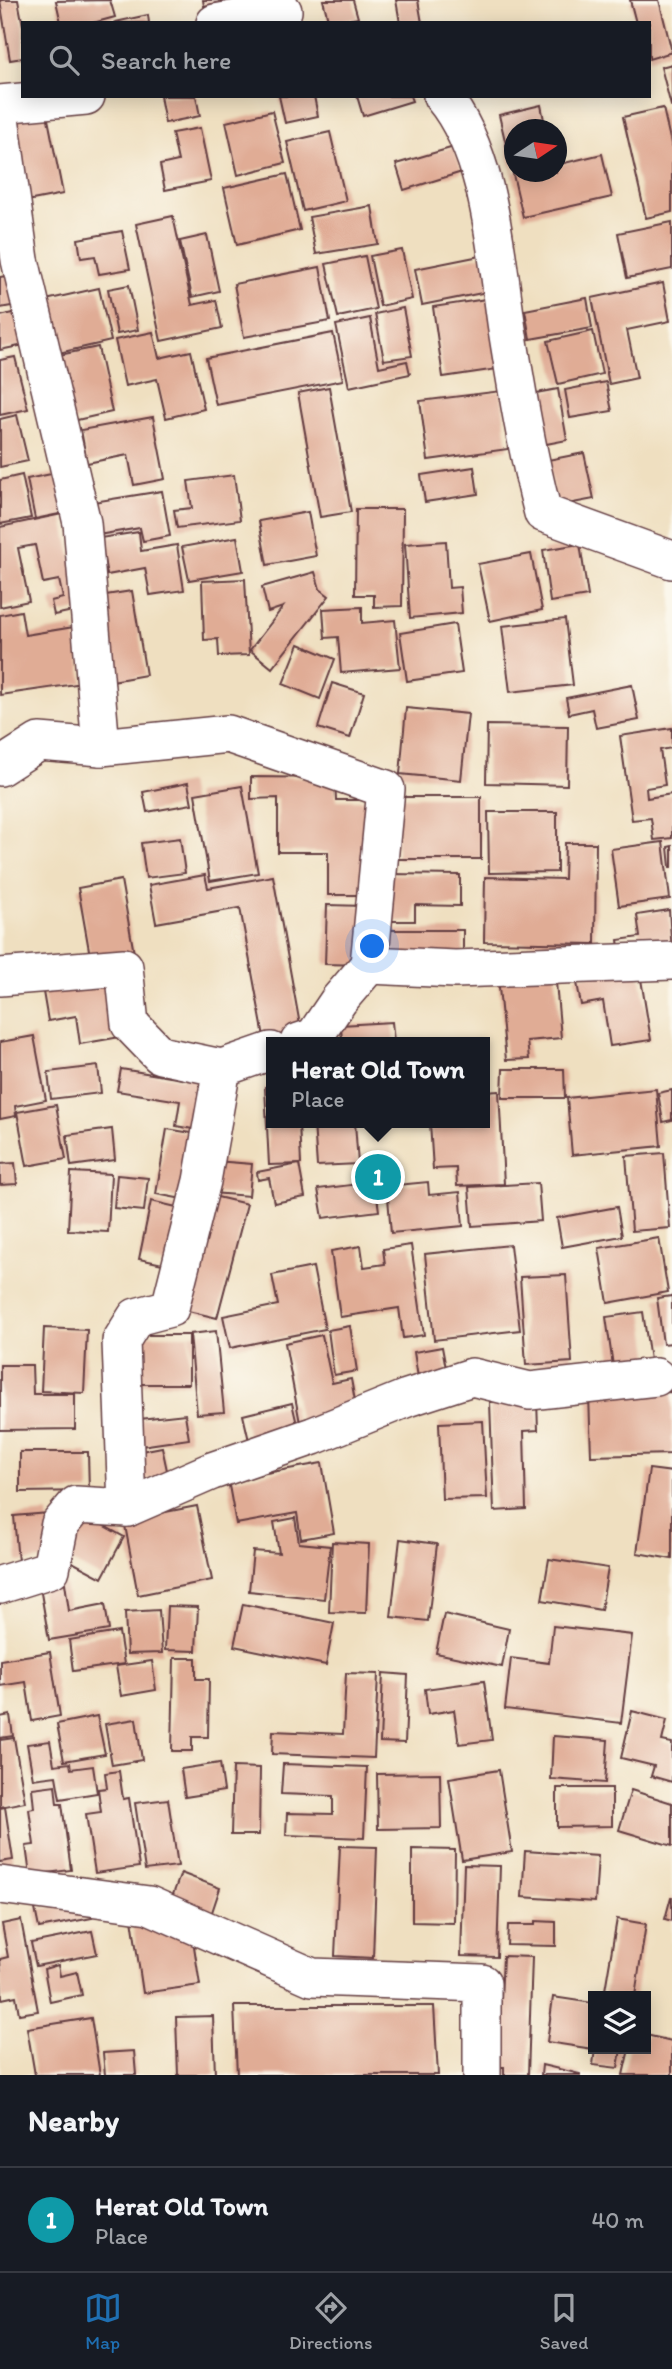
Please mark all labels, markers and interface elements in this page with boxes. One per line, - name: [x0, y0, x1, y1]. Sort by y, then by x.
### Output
- search box: [21, 21, 651, 98]
- icon: search: [45, 41, 83, 79]
- text: Search here: [101, 44, 231, 76]
- north arrow: [504, 119, 567, 182]
- your location: [355, 929, 389, 963]
- popup: [266, 1037, 490, 1128]
- text: Herat Old Town: [291, 1053, 465, 1085]
- text: Place: [291, 1085, 344, 1113]
- pin: 1: [355, 1151, 401, 1203]
- map controls: [588, 1991, 651, 2054]
- button: layers: [588, 1991, 651, 2054]
- text: Nearby: [28, 2102, 119, 2139]
- text: Herat Old Town: [95, 2190, 268, 2222]
- text: 1: [46, 2206, 56, 2234]
- text: 40 m: [591, 2206, 644, 2234]
- text: Place: [95, 2222, 148, 2250]
- tab: Map: [84, 2289, 122, 2354]
- tab: Directions: [289, 2289, 373, 2354]
- tab: Saved: [540, 2289, 588, 2354]

